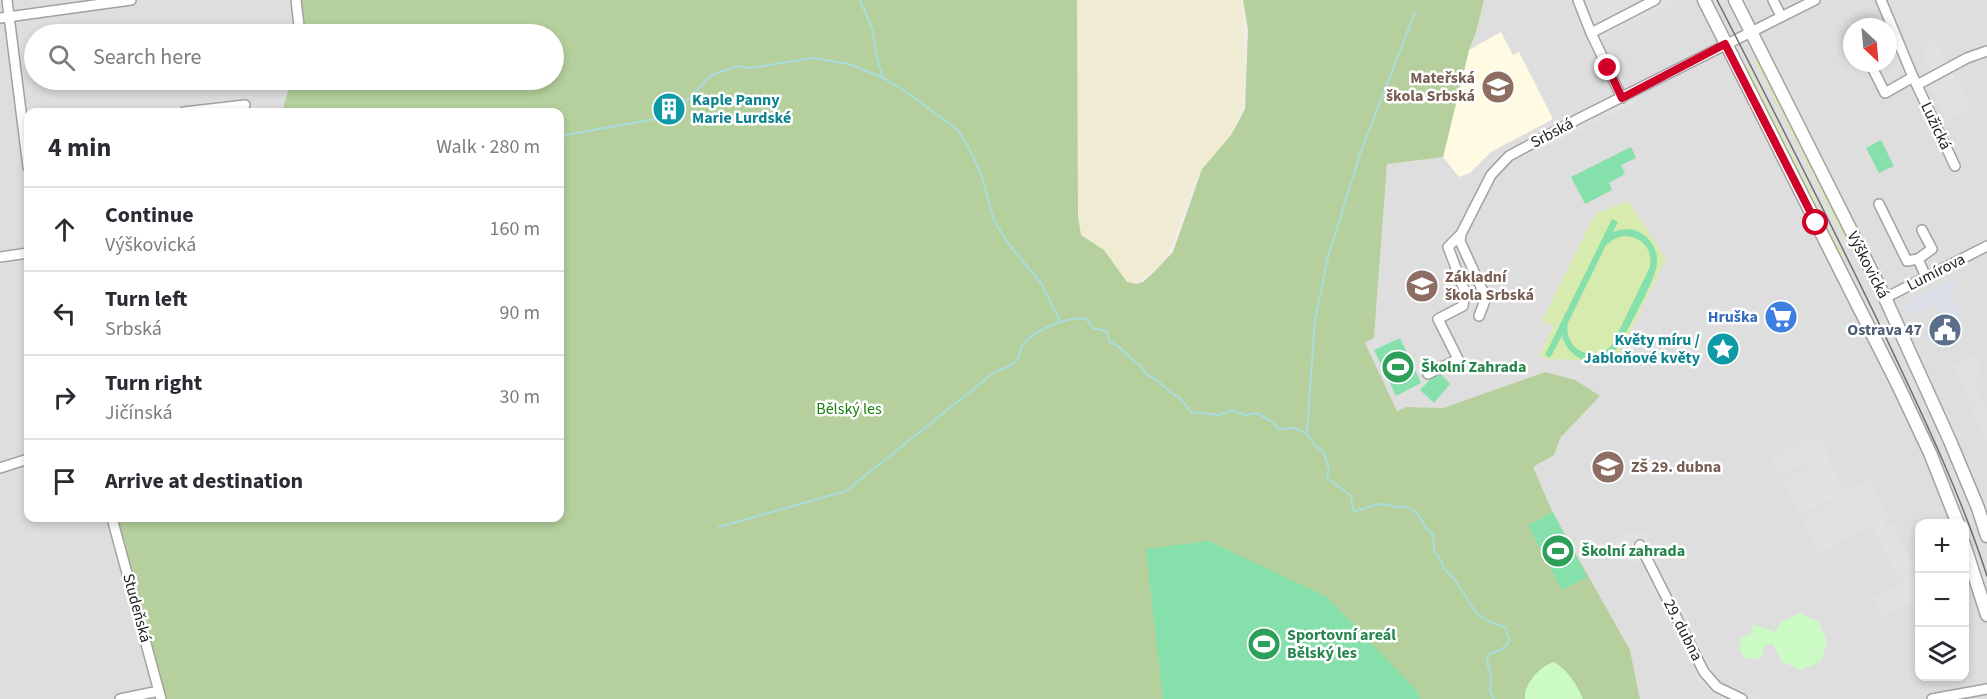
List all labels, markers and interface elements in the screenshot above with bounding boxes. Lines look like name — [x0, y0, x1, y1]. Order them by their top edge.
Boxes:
north arrow — [1843, 18, 1897, 72]
search box — [24, 24, 564, 90]
icon: search — [45, 41, 78, 74]
text: Search here — [93, 41, 201, 73]
route end — [1594, 54, 1620, 80]
place label: Mateřská škola Srbská — [1386, 67, 1475, 107]
school or university icon: Mateřská škola Srbská — [1480, 69, 1516, 105]
place label: Kaple Panny Marie Lurdské — [692, 89, 791, 129]
building icon: Kaple Panny Marie Lurdské — [651, 91, 687, 127]
street label: Lužická — [1915, 99, 1957, 153]
street label: Srbská — [1527, 113, 1577, 153]
text: 4 min — [48, 129, 111, 166]
text: Walk · 280 m — [436, 133, 540, 161]
text: Continue — [105, 199, 194, 231]
route start — [1802, 209, 1828, 235]
icon: ahead — [48, 213, 81, 246]
text: 160 m — [490, 215, 540, 243]
street label: Výškovická — [1842, 227, 1894, 303]
text: Výškovická — [105, 231, 196, 259]
street label: Lumírova — [1903, 248, 1969, 296]
place label: Základní škola Srbská — [1445, 266, 1534, 306]
school or university icon: Základní škola Srbská — [1404, 268, 1440, 304]
text: Turn left — [105, 283, 187, 315]
icon: left — [48, 297, 81, 330]
text: 90 m — [500, 299, 540, 327]
supermarket icon: Hruška — [1763, 299, 1799, 335]
place label: Hruška — [1708, 306, 1758, 328]
public building icon: Ostrava 47 — [1927, 312, 1963, 348]
text: Srbská — [105, 315, 162, 343]
place label: Ostrava 47 — [1847, 319, 1922, 341]
place label: Květy míru / Jabloňové květy — [1584, 329, 1701, 369]
place icon: Květy míru / Jabloňové květy — [1705, 331, 1741, 367]
sports icon: Školní Zahrada — [1380, 349, 1416, 385]
place label: Školní Zahrada — [1421, 356, 1526, 378]
text: Turn right — [105, 367, 202, 399]
icon: right — [48, 381, 81, 414]
text: 30 m — [500, 383, 540, 411]
park label: Bělský les — [816, 398, 882, 420]
text: Jičínská — [105, 399, 173, 427]
school or university icon: ZŠ 29. dubna — [1590, 449, 1626, 485]
place label: ZŠ 29. dubna — [1631, 456, 1721, 478]
icon: arrive — [48, 465, 81, 498]
text: Arrive at destination — [105, 465, 303, 497]
map controls — [1915, 519, 1969, 681]
button: + — [1915, 519, 1969, 573]
sports icon: Školní zahrada — [1540, 533, 1576, 569]
place label: Školní zahrada — [1581, 540, 1685, 562]
street label: Studeňská — [117, 571, 157, 645]
button: − — [1915, 573, 1969, 627]
street label: 29. dubna — [1658, 595, 1708, 665]
place label: Sportovní areál Bělský les — [1287, 624, 1396, 664]
sports icon: Sportovní areál Bělský les — [1246, 626, 1282, 662]
button: layers — [1915, 627, 1969, 681]

